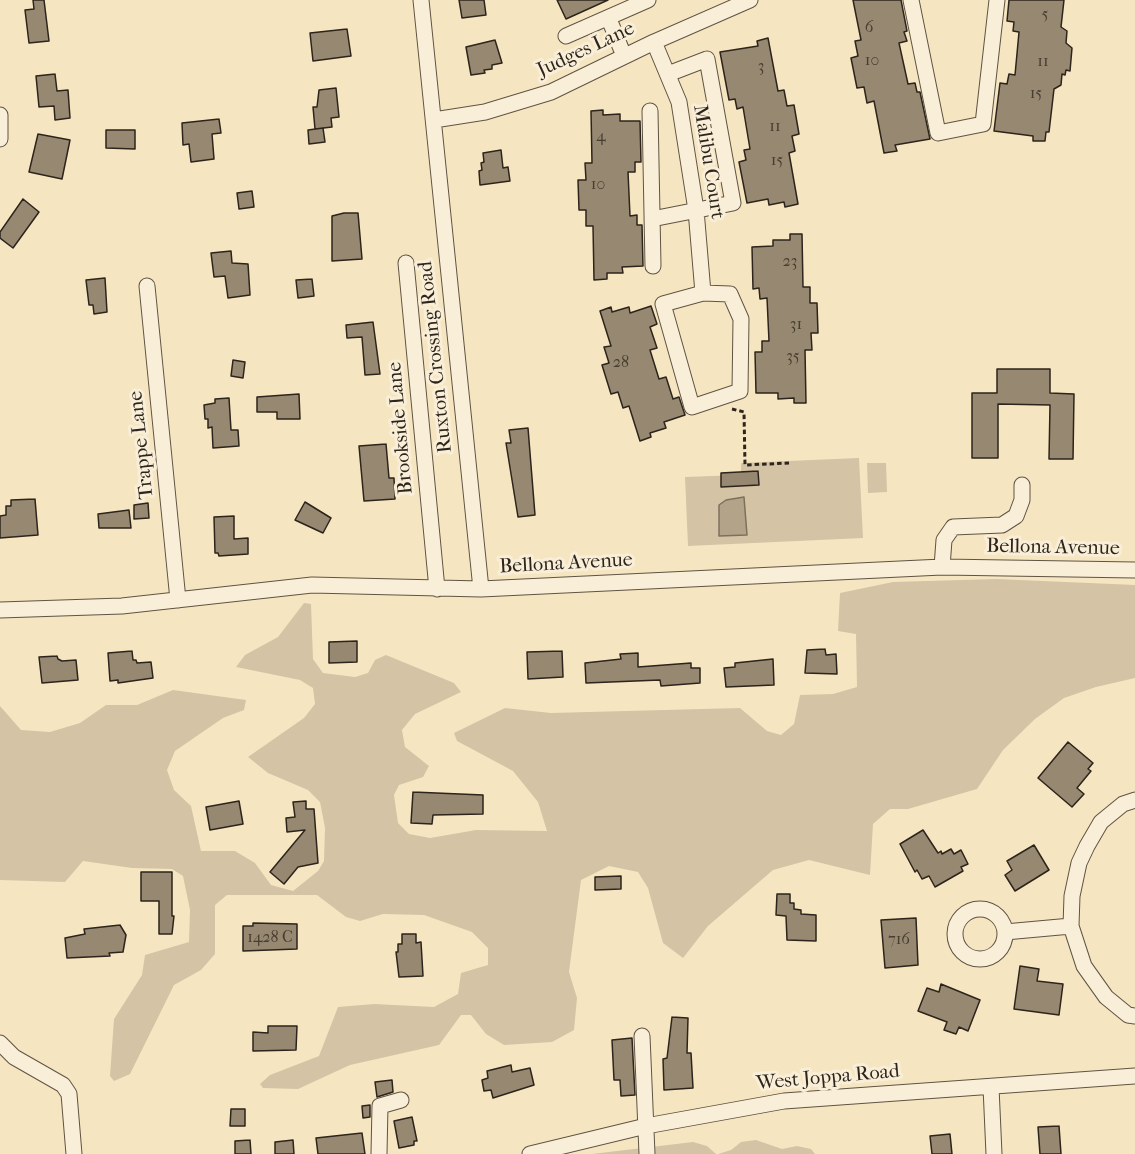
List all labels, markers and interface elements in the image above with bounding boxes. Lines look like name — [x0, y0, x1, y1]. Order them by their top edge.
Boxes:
house number: 5 — [1042, 5, 1048, 25]
street label: Judges Lane — [534, 17, 638, 83]
house number: 6 — [865, 18, 873, 38]
house number: 10 — [865, 51, 879, 71]
house number: 11 — [1037, 52, 1049, 72]
house number: 3 — [758, 57, 764, 77]
house number: 15 — [1030, 84, 1042, 104]
street label: Malibu Court — [687, 103, 729, 221]
house number: 11 — [769, 117, 781, 137]
house number: 4 — [596, 127, 606, 147]
house number: 15 — [771, 151, 783, 171]
house number: 10 — [591, 175, 605, 195]
house number: 23 — [783, 252, 797, 272]
street label: Ruxton Crossing Road — [414, 260, 458, 454]
house number: 31 — [790, 315, 802, 335]
house number: 35 — [786, 347, 800, 367]
house number: 28 — [613, 353, 629, 373]
street label: Brookside Lane — [383, 361, 419, 495]
street label: Trappe Lane — [124, 390, 160, 500]
street label: Bellona Avenue — [986, 535, 1120, 561]
street label: Bellona Avenue — [499, 549, 633, 579]
house number: 1428 C — [247, 928, 293, 948]
house number: 716 — [888, 930, 910, 950]
street label: West Joppa Road — [755, 1060, 901, 1096]

